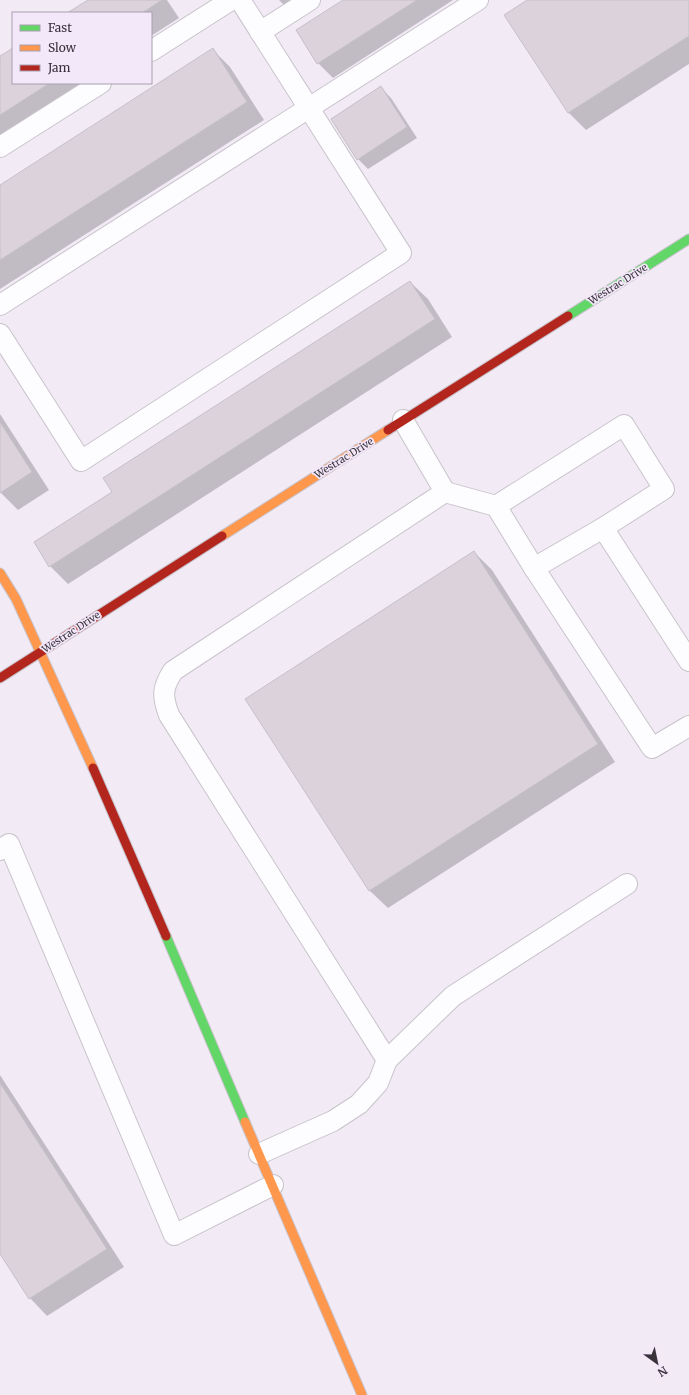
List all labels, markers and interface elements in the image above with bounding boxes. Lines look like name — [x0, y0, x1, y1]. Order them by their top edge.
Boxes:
legend — [12, 12, 152, 84]
text: Fast — [48, 20, 72, 35]
text: Slow — [48, 40, 77, 55]
text: Jam — [47, 60, 71, 75]
street label: Westrac Drive — [585, 261, 650, 308]
street label: Westrac Drive — [311, 435, 376, 482]
street label: Westrac Drive — [39, 608, 103, 656]
north arrow — [637, 1343, 677, 1383]
text: N — [655, 1363, 670, 1380]

